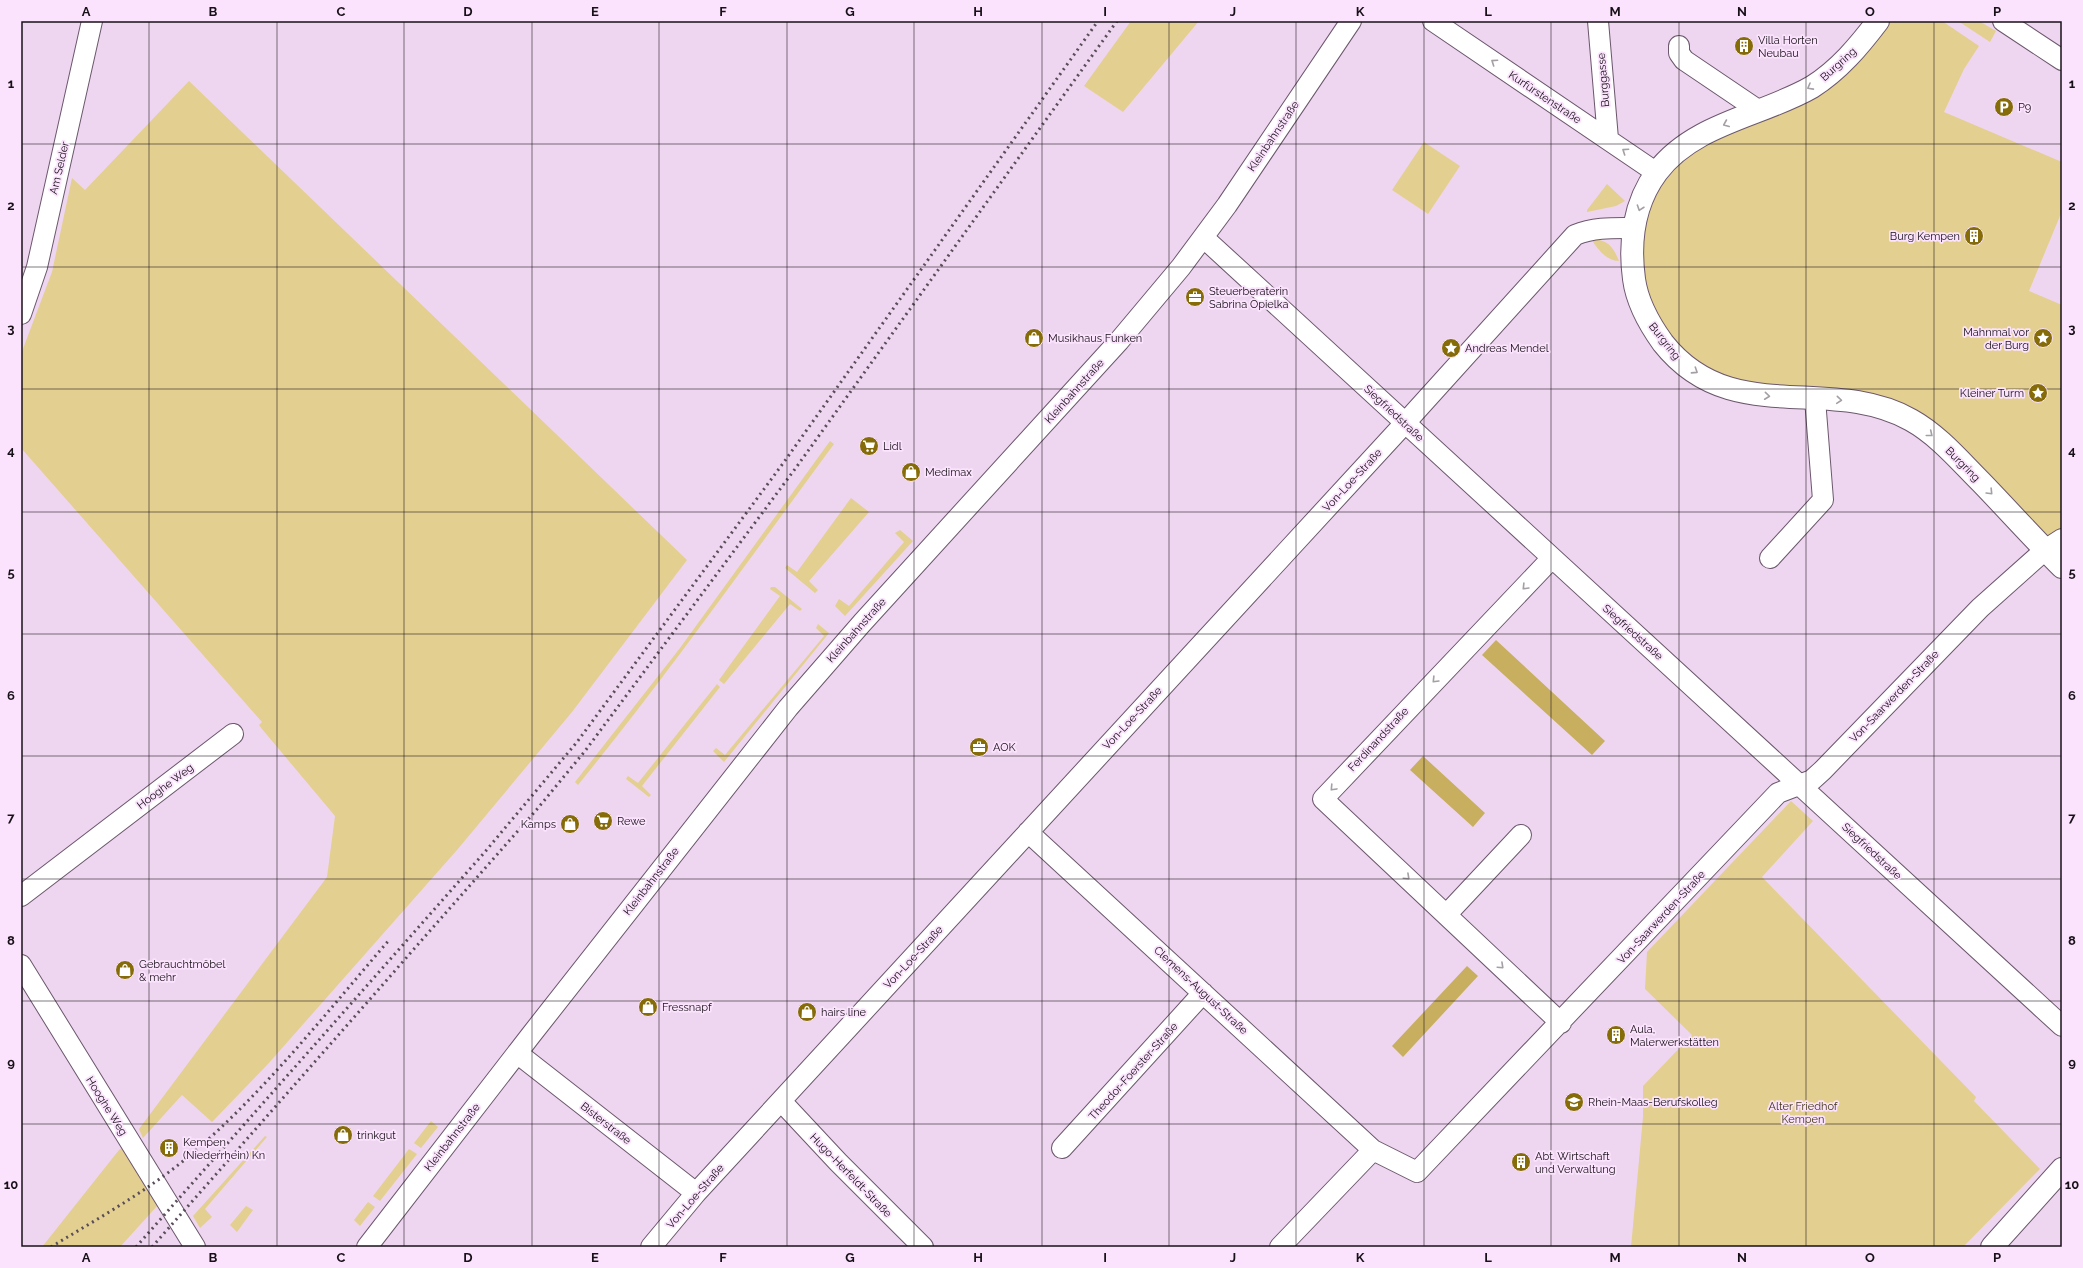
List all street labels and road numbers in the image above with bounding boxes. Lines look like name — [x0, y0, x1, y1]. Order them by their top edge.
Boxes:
street label: Burgring — [1818, 45, 1859, 84]
street label: Burggasse — [1595, 52, 1612, 108]
street label: Kurfürstenstraße — [1506, 68, 1584, 127]
street label: Kleinbahnstraße — [1245, 98, 1302, 174]
street label: Am Selder — [47, 140, 72, 196]
street label: Burgring — [1646, 320, 1683, 363]
street label: Kleinbahnstraße — [1042, 356, 1107, 426]
street label: Siegfriedstraße — [1361, 382, 1427, 445]
street label: Burgring — [1943, 444, 1983, 484]
street label: Von-Loe-Straße — [1320, 446, 1385, 514]
street label: Kleinbahnstraße — [824, 595, 889, 665]
street label: Siegfriedstraße — [1600, 602, 1666, 663]
street label: Von-Saarwerden-Straße — [1847, 647, 1942, 745]
street label: Von-Loe-Straße — [1100, 684, 1165, 752]
street label: Ferdinandstraße — [1345, 704, 1412, 774]
street label: Hooghe Weg — [135, 761, 196, 812]
street label: Siegfriedstraße — [1839, 820, 1905, 883]
street label: Kleinbahnstraße — [621, 844, 682, 918]
street label: Von-Saarwerden-Straße — [1615, 868, 1708, 967]
street label: Von-Loe-Straße — [881, 923, 946, 991]
street label: Clemens-August-Straße — [1151, 944, 1251, 1038]
street label: Theodor-Foerster-Straße — [1086, 1020, 1181, 1123]
street label: Hooghe Weg — [83, 1074, 130, 1138]
street label: Kleinbahnstraße — [422, 1100, 483, 1174]
street label: Bisterstraße — [578, 1100, 634, 1147]
street label: Hugo-Herfeldt-Straße — [807, 1131, 894, 1220]
street label: Von-Loe-Straße — [664, 1161, 727, 1231]

